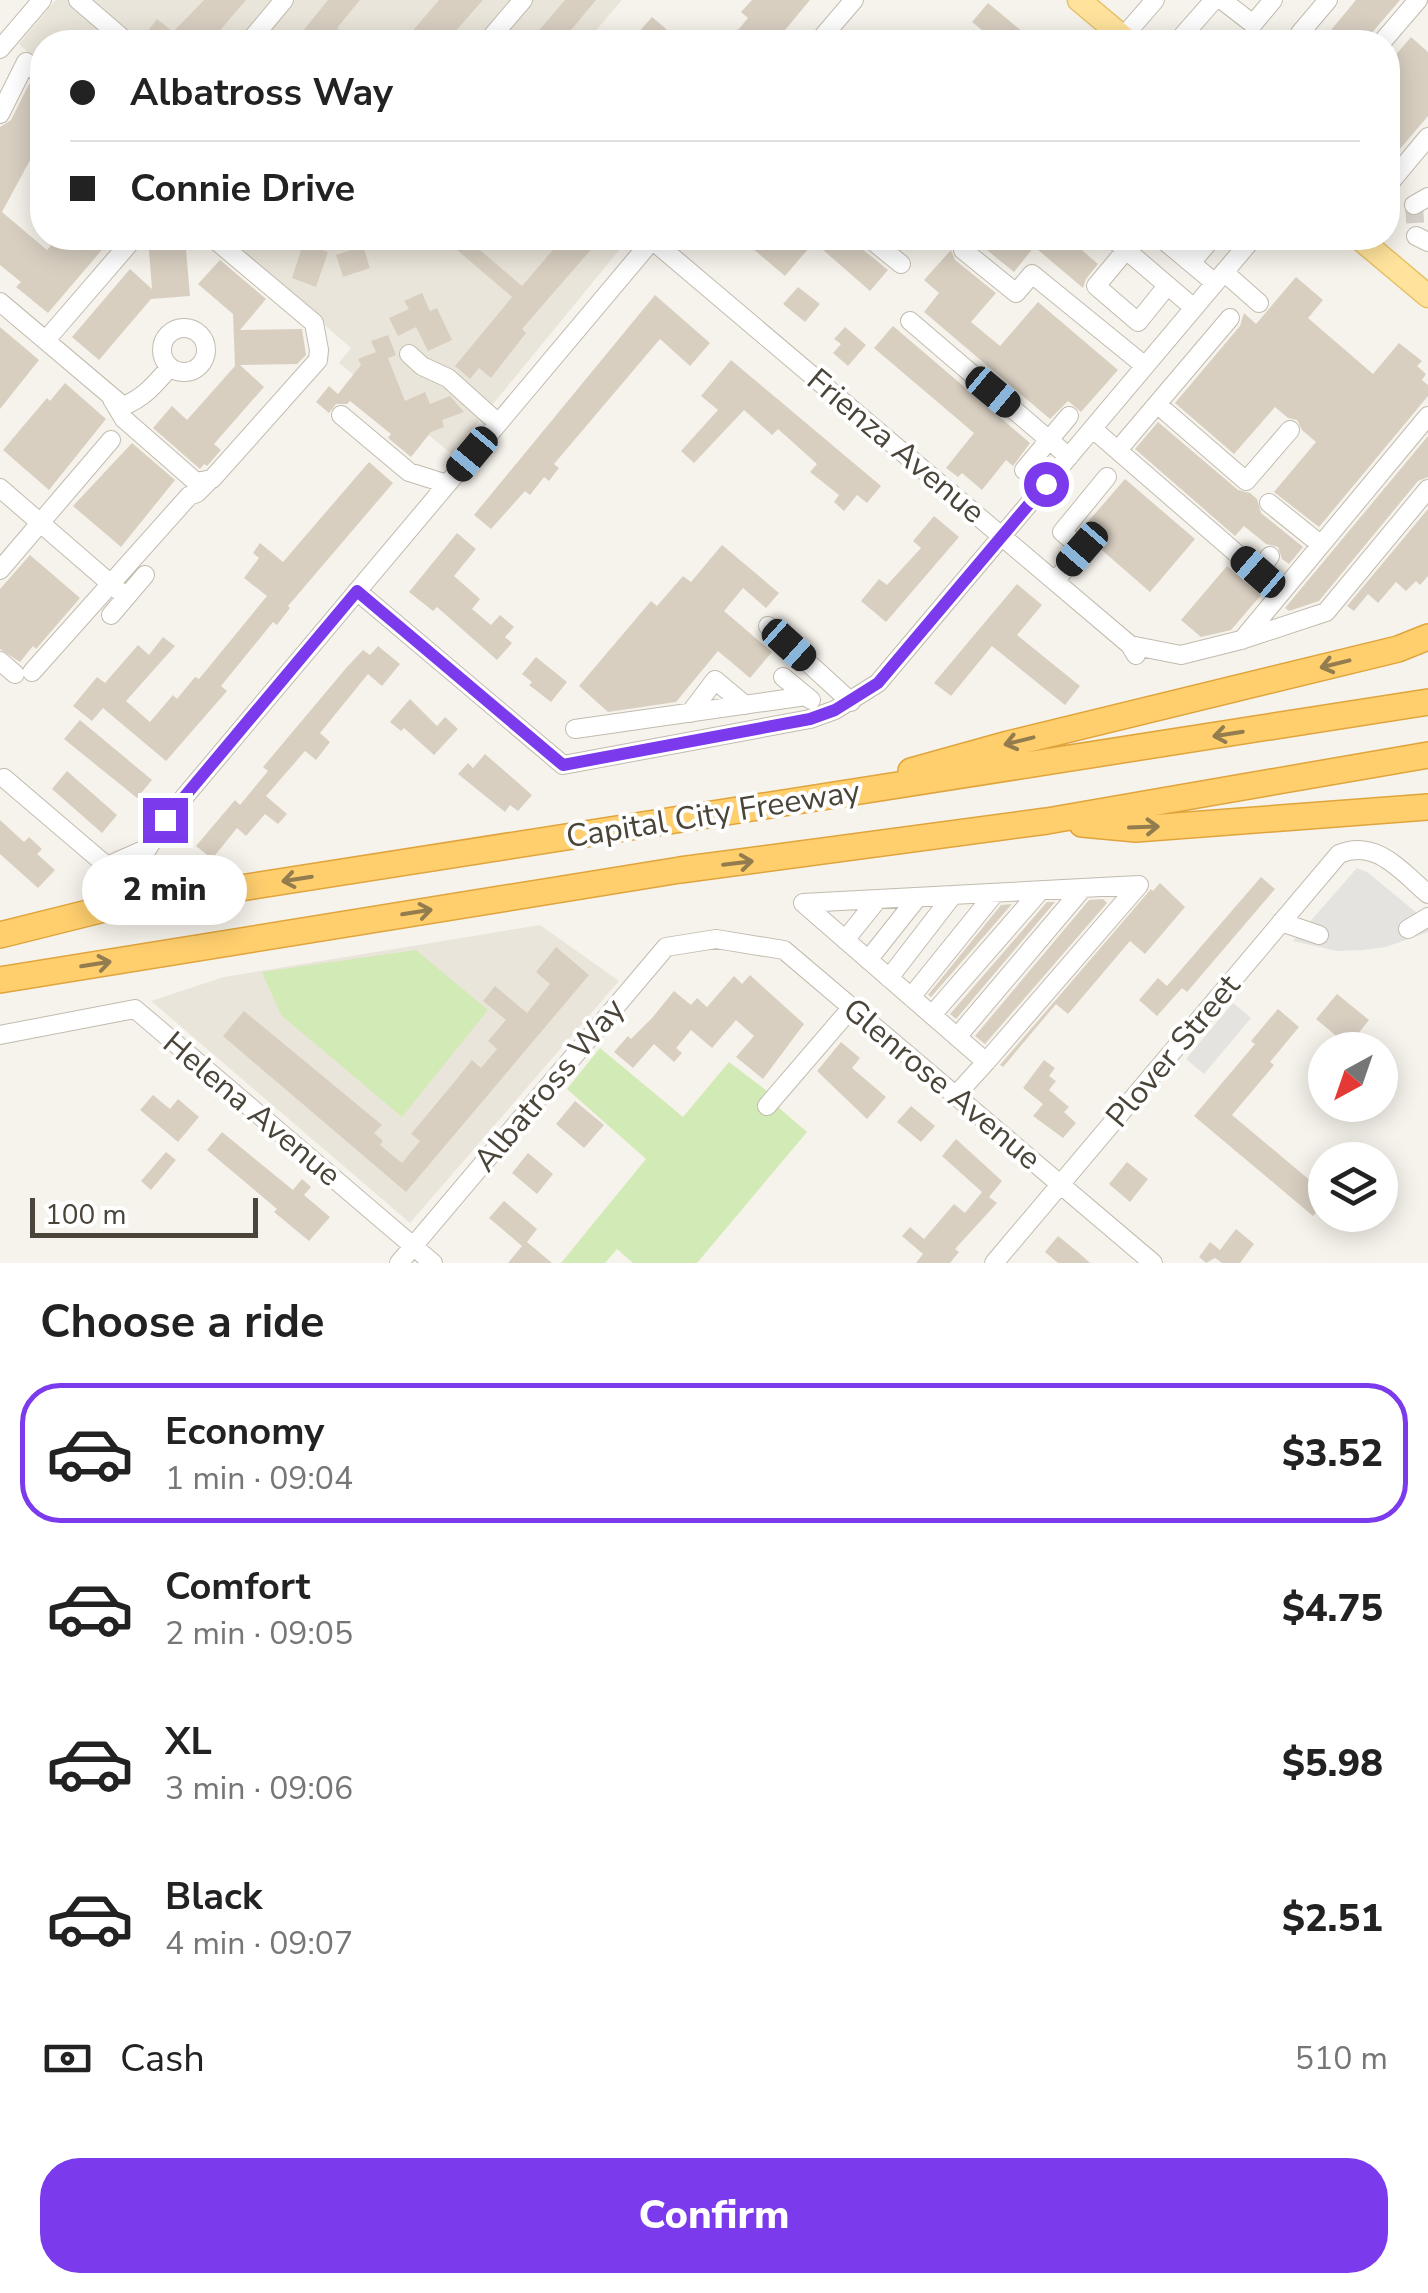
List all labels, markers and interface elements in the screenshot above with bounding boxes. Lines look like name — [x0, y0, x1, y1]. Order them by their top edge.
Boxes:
text: Albatross Way — [130, 67, 393, 118]
text: Connie Drive — [130, 163, 355, 214]
street label: Frienza Avenue — [798, 359, 994, 533]
car — [960, 361, 1026, 423]
car — [441, 421, 503, 487]
route start — [1024, 462, 1069, 507]
car — [1051, 517, 1113, 581]
car — [1226, 541, 1290, 603]
car — [757, 614, 821, 676]
one-way arrow — [1320, 656, 1351, 675]
one-way arrow — [1212, 725, 1245, 744]
one-way arrow — [1004, 733, 1035, 752]
street label: Capital City Freeway — [563, 769, 864, 858]
route end — [143, 798, 188, 843]
one-way arrow — [1127, 817, 1160, 836]
one-way arrow — [722, 853, 754, 872]
callout: 2 min — [82, 855, 248, 925]
text: 2 min — [122, 868, 207, 911]
one-way arrow — [281, 870, 314, 889]
one-way arrow — [400, 903, 433, 921]
one-way arrow — [80, 955, 112, 973]
street label: Plover Street — [1096, 965, 1250, 1137]
street label: Glenrose Avenue — [834, 988, 1050, 1180]
street label: Albatross Way — [464, 989, 635, 1181]
street label: Helena Avenue — [154, 1022, 350, 1196]
north arrow — [1308, 1032, 1398, 1122]
map controls — [1308, 1032, 1398, 1232]
button: layers — [1308, 1142, 1398, 1232]
scale bar — [30, 1193, 258, 1238]
text: 100 m — [45, 1196, 127, 1234]
text: Choose a ride — [40, 1292, 325, 1353]
text: Economy — [165, 1406, 324, 1457]
icon: car — [45, 1408, 135, 1498]
text: $3.52 — [1282, 1428, 1383, 1479]
text: 1 min · 09:04 — [165, 1457, 353, 1500]
text: Comfort — [165, 1561, 310, 1612]
icon: car — [45, 1563, 135, 1653]
text: $4.75 — [1282, 1583, 1383, 1634]
text: 2 min · 09:05 — [165, 1612, 353, 1655]
text: XL — [165, 1716, 212, 1767]
icon: car — [45, 1718, 135, 1808]
text: $5.98 — [1282, 1738, 1383, 1789]
text: 3 min · 09:06 — [165, 1767, 353, 1810]
text: Black — [165, 1871, 262, 1922]
icon: car — [45, 1873, 135, 1963]
text: $2.51 — [1282, 1893, 1383, 1944]
text: 4 min · 09:07 — [165, 1922, 353, 1965]
icon: cash — [40, 2031, 95, 2086]
text: Cash — [120, 2033, 205, 2084]
text: 510 m — [1295, 2037, 1388, 2080]
button: Confirm — [40, 2158, 1388, 2273]

